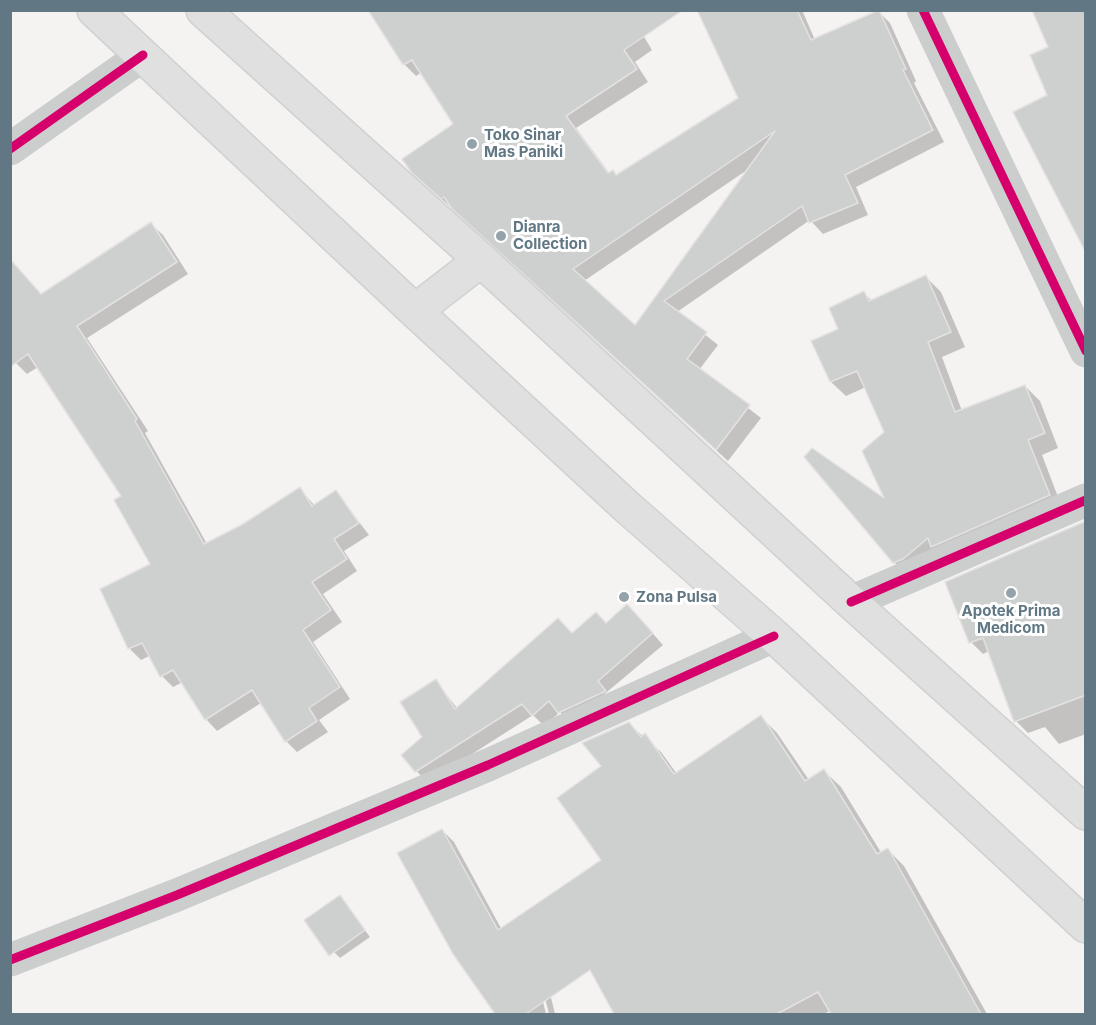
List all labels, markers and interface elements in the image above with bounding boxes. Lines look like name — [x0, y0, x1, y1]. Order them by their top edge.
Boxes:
place label: Toko Sinar Mas Paniki — [484, 126, 563, 161]
marker: Toko Sinar Mas Paniki — [465, 137, 479, 151]
place label: Dianra Collection — [513, 218, 587, 253]
marker: Dianra Collection — [494, 229, 508, 243]
marker: Apotek Prima Medicom — [1004, 586, 1018, 600]
place label: Zona Pulsa — [636, 588, 717, 606]
marker: Zona Pulsa — [617, 590, 631, 604]
place label: Apotek Prima Medicom — [962, 602, 1060, 637]

